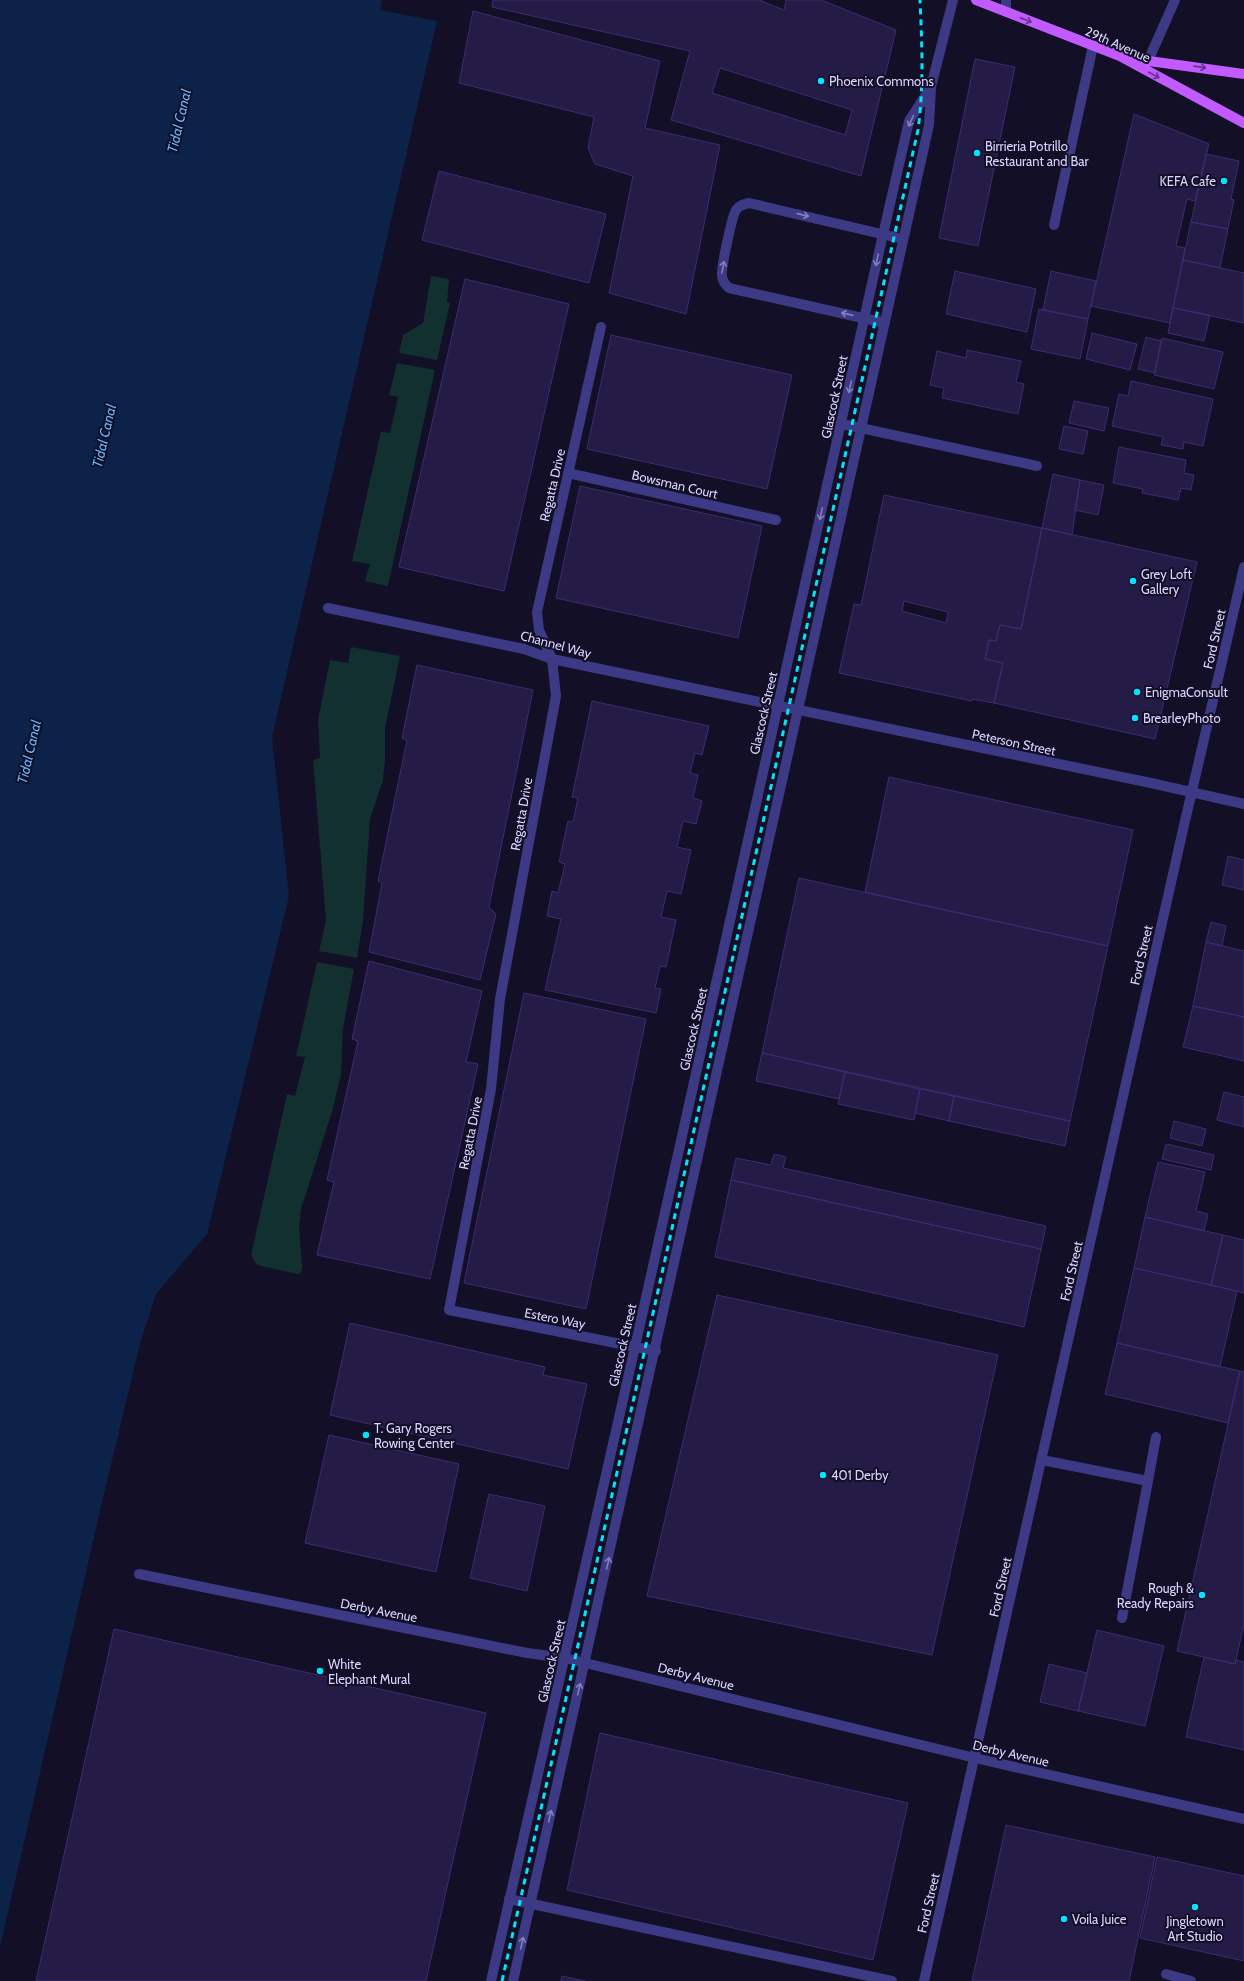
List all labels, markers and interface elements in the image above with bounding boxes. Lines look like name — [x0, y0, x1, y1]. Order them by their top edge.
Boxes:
one-way arrow — [1019, 16, 1031, 24]
street label: 29th Avenue — [1083, 23, 1153, 66]
one-way arrow — [1193, 63, 1206, 71]
one-way arrow — [1148, 72, 1160, 79]
place label: Phoenix Commons — [829, 73, 935, 89]
marker: Phoenix Commons — [816, 76, 826, 86]
water label: Tidal Canal — [163, 87, 195, 154]
one-way arrow — [906, 114, 914, 126]
place label: Birrieria Potrillo Restaurant and Bar — [985, 138, 1089, 169]
marker: Birrieria Potrillo Restaurant and Bar — [972, 148, 982, 158]
place label: KEFA Cafe — [1159, 173, 1216, 189]
marker: KEFA Cafe — [1219, 176, 1229, 186]
one-way arrow — [796, 211, 809, 219]
one-way arrow — [872, 253, 880, 266]
one-way arrow — [719, 261, 727, 274]
one-way arrow — [841, 309, 854, 317]
street label: Glascock Street — [817, 353, 851, 440]
one-way arrow — [845, 381, 853, 394]
water label: Tidal Canal — [88, 402, 120, 469]
street label: Regatta Drive — [536, 447, 568, 523]
street label: Bowsman Court — [630, 466, 720, 502]
one-way arrow — [817, 507, 825, 520]
place label: Grey Loft Gallery — [1141, 566, 1192, 597]
marker: Grey Loft Gallery — [1128, 576, 1138, 586]
street label: Ford Street — [1199, 607, 1229, 670]
street label: Channel Way — [519, 627, 594, 661]
street label: Glascock Street — [746, 669, 780, 756]
place label: EnigmaConsult — [1145, 684, 1228, 700]
marker: EnigmaConsult — [1132, 687, 1142, 697]
place label: BrearleyPhoto — [1143, 710, 1221, 726]
marker: BrearleyPhoto — [1130, 713, 1140, 723]
water label: Tidal Canal — [13, 718, 45, 785]
street label: Peterson Street — [971, 725, 1058, 759]
street label: Regatta Drive — [507, 776, 535, 852]
street label: Ford Street — [1126, 923, 1156, 986]
street label: Glascock Street — [676, 985, 710, 1072]
street label: Regatta Drive — [455, 1095, 485, 1171]
street label: Ford Street — [1056, 1239, 1086, 1302]
street label: Glascock Street — [605, 1301, 639, 1388]
street label: Estero Way — [523, 1304, 587, 1332]
place label: T. Gary Rogers Rowing Center — [374, 1420, 455, 1451]
marker: T. Gary Rogers Rowing Center — [361, 1430, 371, 1440]
place label: 401 Derby — [831, 1467, 889, 1483]
marker: 401 Derby — [818, 1470, 828, 1480]
street label: Ford Street — [985, 1555, 1015, 1618]
one-way arrow — [604, 1556, 612, 1569]
place label: Rough & Ready Repairs — [1117, 1580, 1195, 1611]
marker: Rough & Ready Repairs — [1197, 1590, 1207, 1600]
street label: Derby Avenue — [339, 1595, 419, 1625]
street label: Glascock Street — [534, 1617, 568, 1704]
place label: White Elephant Mural — [328, 1656, 410, 1687]
street label: Derby Avenue — [656, 1659, 736, 1693]
marker: White Elephant Mural — [315, 1666, 325, 1676]
one-way arrow — [576, 1683, 584, 1696]
street label: Derby Avenue — [971, 1736, 1051, 1770]
one-way arrow — [547, 1810, 555, 1823]
street label: Ford Street — [913, 1871, 943, 1934]
marker: Jingletown Art Studio — [1190, 1902, 1200, 1912]
place label: Voila Juice — [1072, 1911, 1127, 1927]
place label: Jingletown Art Studio — [1165, 1913, 1224, 1944]
marker: Voila Juice — [1059, 1914, 1069, 1924]
one-way arrow — [518, 1937, 526, 1950]

